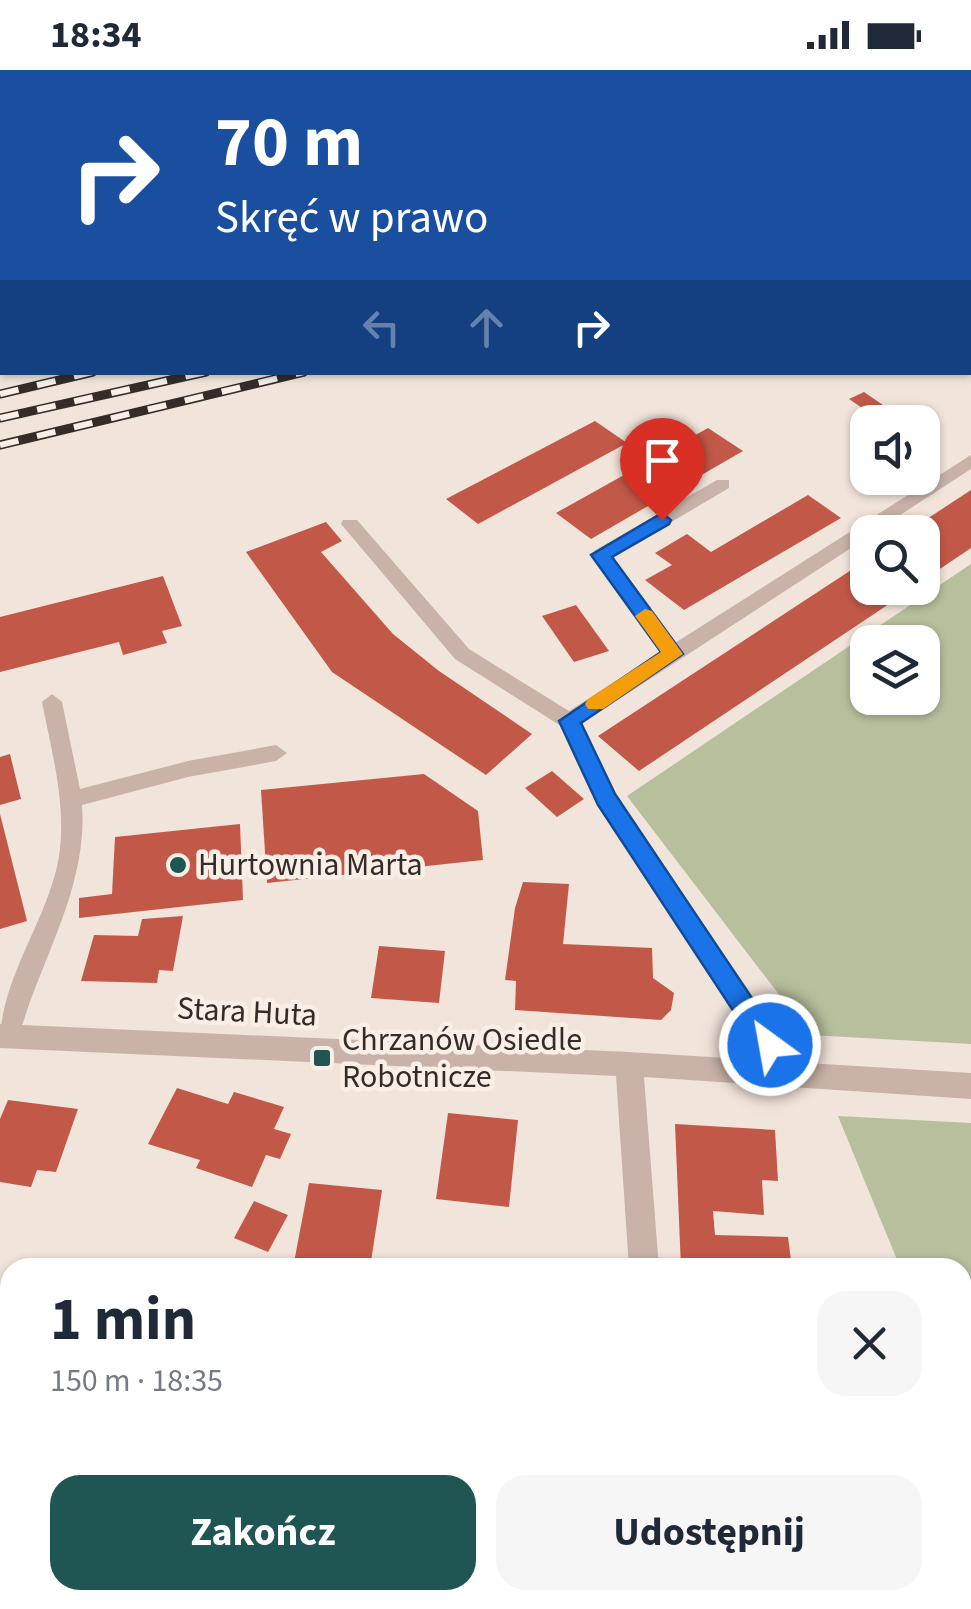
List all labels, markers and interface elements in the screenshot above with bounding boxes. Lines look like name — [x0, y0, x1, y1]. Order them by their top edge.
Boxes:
text: 18:34 — [50, 8, 142, 62]
text: 70 m — [215, 93, 363, 193]
icon: right — [50, 110, 180, 240]
text: Skręć w prawo — [215, 186, 488, 250]
icon: left — [354, 300, 409, 355]
icon: ahead — [459, 300, 514, 355]
icon: right — [564, 300, 619, 355]
map controls — [850, 405, 940, 715]
button: sound — [850, 405, 940, 495]
pin — [620, 418, 705, 521]
icon: arrive — [635, 433, 690, 488]
button: search — [850, 515, 940, 605]
button: layers — [850, 625, 940, 715]
place label: Hurtownia Marta — [198, 842, 423, 888]
marker: Hurtownia Marta — [167, 854, 189, 876]
street label: Stara Huta — [176, 985, 318, 1039]
position arrow — [718, 993, 822, 1097]
place label: Chrzanów Osiedle Robotnicze — [342, 1017, 582, 1100]
marker: Chrzanów Osiedle Robotnicze — [311, 1047, 333, 1069]
text: 1 min — [50, 1278, 196, 1363]
button: close — [817, 1291, 922, 1396]
text: 150 m · 18:35 — [50, 1358, 223, 1404]
button: Zakończ — [50, 1475, 476, 1590]
button: Udostępnij — [496, 1475, 922, 1590]

